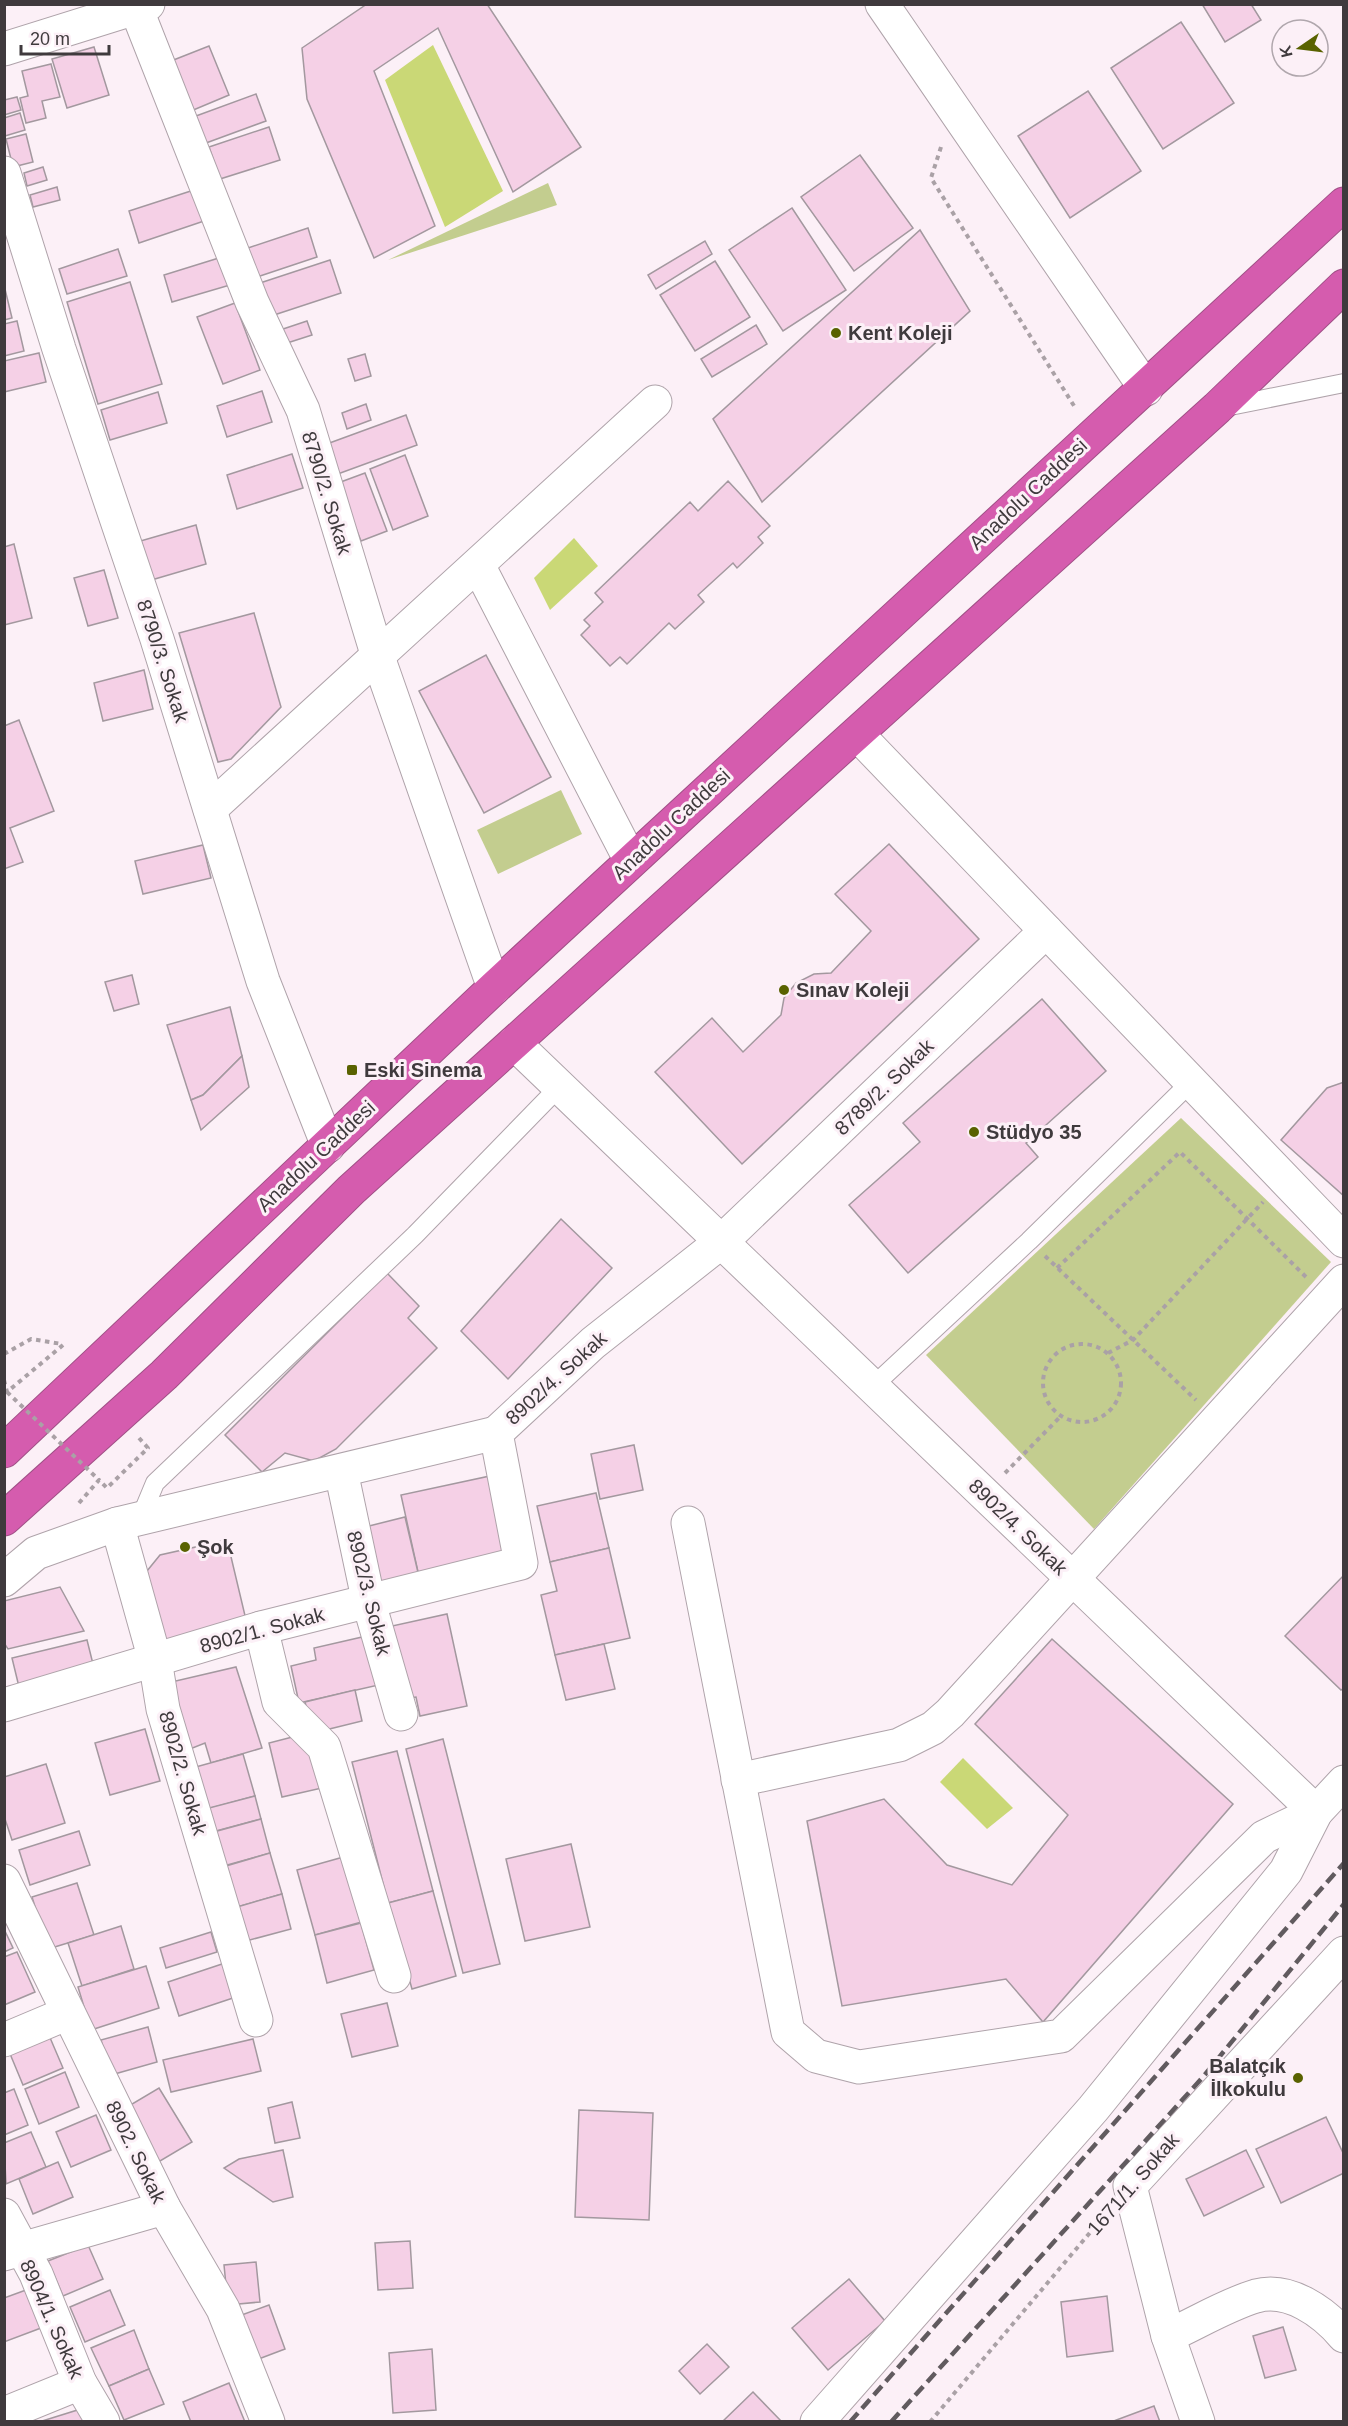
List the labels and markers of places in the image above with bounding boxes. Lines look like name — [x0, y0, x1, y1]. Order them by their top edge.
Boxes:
place label: Kent Koleji — [848, 322, 952, 344]
marker: Kent Koleji — [829, 326, 843, 340]
place label: Sınav Koleji — [796, 979, 909, 1001]
marker: Sınav Koleji — [777, 983, 791, 997]
place label: Eski Sinema — [364, 1059, 483, 1081]
marker: Eski Sinema — [345, 1063, 359, 1077]
place label: Stüdyo 35 — [986, 1121, 1082, 1143]
marker: Stüdyo 35 — [967, 1125, 981, 1139]
place label: Şok — [197, 1536, 235, 1558]
marker: Şok — [178, 1540, 192, 1554]
place label: Balatçık İlkokulu — [1209, 2055, 1287, 2100]
marker: Balatçık İlkokulu — [1291, 2071, 1305, 2085]

